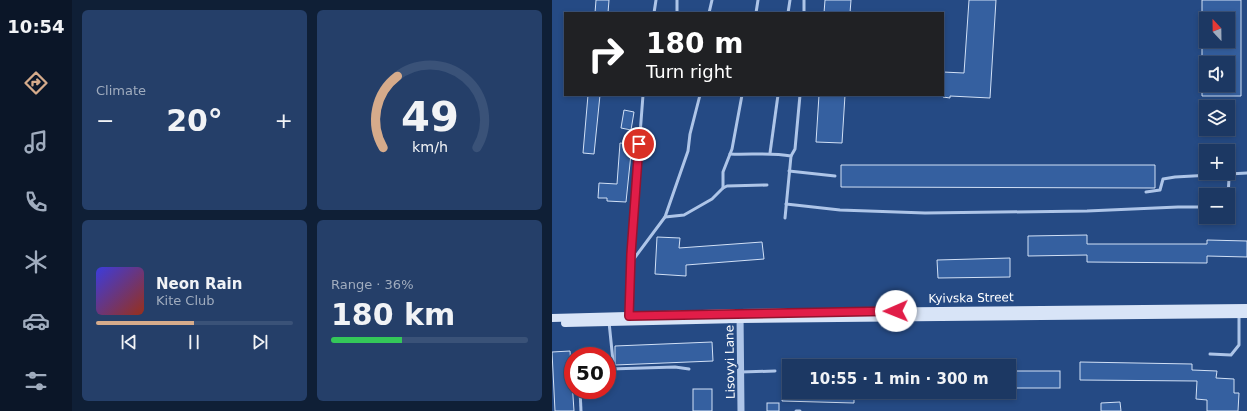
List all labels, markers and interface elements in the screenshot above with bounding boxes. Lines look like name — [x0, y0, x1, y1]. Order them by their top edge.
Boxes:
north arrow — [1199, 12, 1235, 48]
map controls — [1199, 12, 1235, 224]
text: 10:54 — [7, 16, 65, 37]
text: 180 m — [646, 27, 743, 60]
icon: right — [580, 28, 632, 80]
button: sound — [1199, 56, 1235, 92]
text: Turn right — [646, 61, 732, 82]
icon: directions — [22, 69, 50, 97]
text: Climate — [96, 83, 146, 98]
text: 49 — [401, 92, 458, 141]
button: layers — [1199, 100, 1235, 136]
text: 20° — [166, 103, 223, 138]
text: − — [96, 108, 114, 133]
text: + — [275, 108, 293, 133]
pin — [622, 127, 656, 161]
icon: music — [22, 128, 50, 156]
icon: arrive — [628, 133, 650, 155]
text: km/h — [411, 138, 448, 154]
button: + — [1199, 144, 1235, 180]
icon: phone — [22, 188, 50, 216]
button: − — [1199, 188, 1235, 224]
icon: climate — [22, 248, 50, 276]
text: Neon Rain — [156, 275, 242, 293]
text: Range · 36% — [331, 277, 414, 292]
position arrow — [875, 290, 917, 332]
street label: Kyivska Street — [928, 290, 1014, 306]
text: Kite Club — [156, 293, 215, 308]
text: 180 km — [331, 297, 455, 332]
icon: car — [22, 307, 50, 335]
street label: Lisovyi Lane — [722, 325, 738, 399]
icon: previous — [118, 331, 140, 353]
icon: pause — [183, 331, 205, 353]
icon: next — [249, 331, 271, 353]
speed limit sign: 50 — [564, 347, 616, 399]
icon: filters — [22, 367, 50, 395]
text: 10:55 · 1 min · 300 m — [809, 370, 989, 388]

